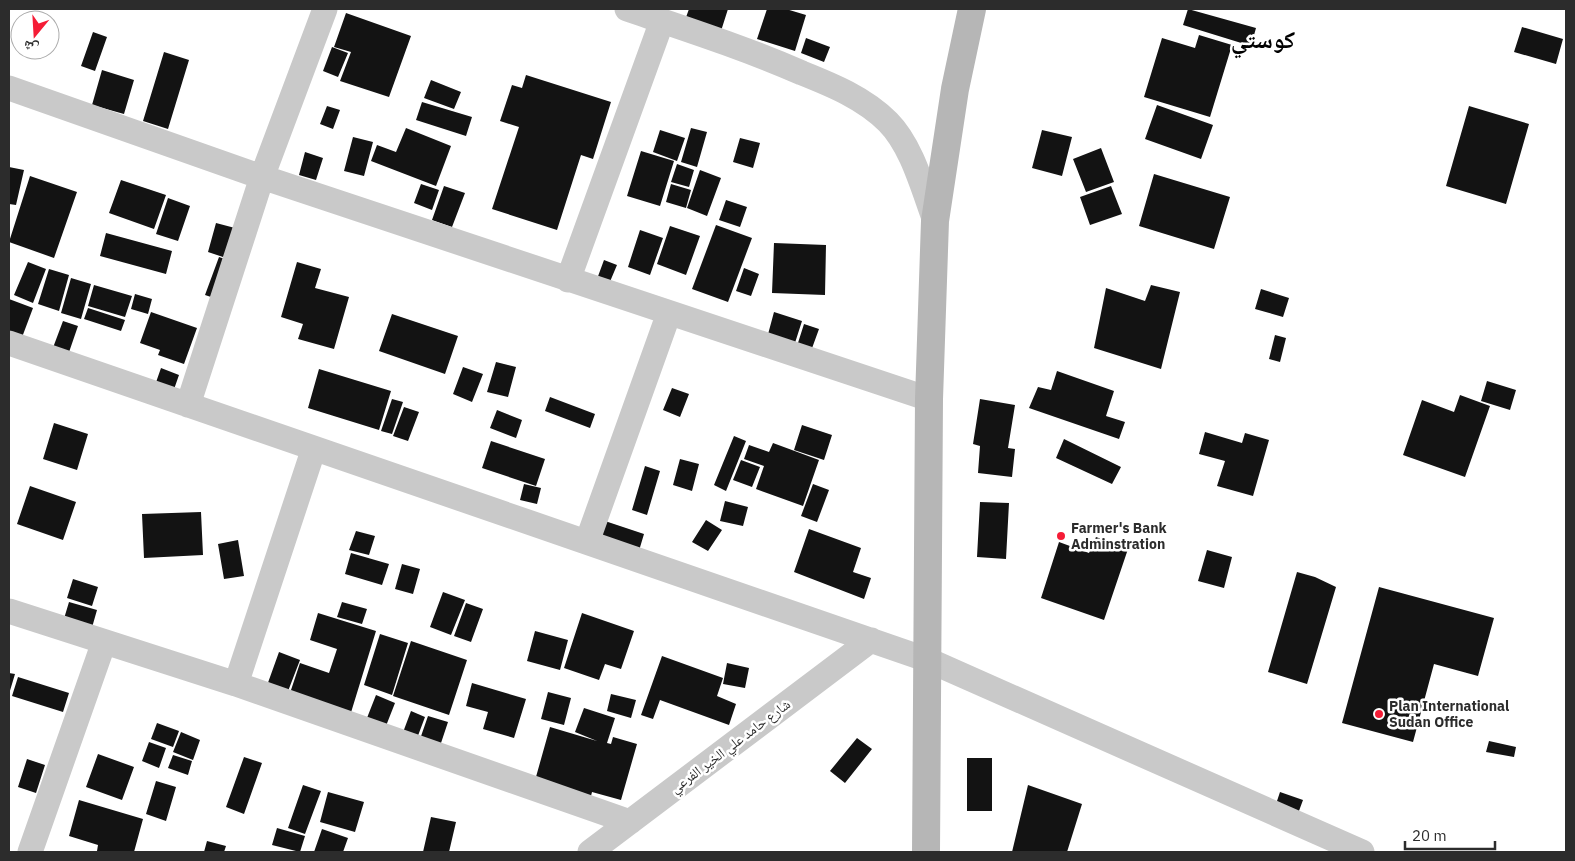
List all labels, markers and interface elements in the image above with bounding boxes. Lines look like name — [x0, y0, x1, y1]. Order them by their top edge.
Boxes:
north arrow — [10, 10, 60, 60]
district label: كوستي — [1231, 23, 1296, 59]
text: ش — [21, 36, 41, 58]
place label: Farmer's Bank Adminstration — [1071, 519, 1167, 553]
marker: Farmer's Bank Adminstration — [1055, 530, 1067, 542]
street label: شارع حامد علي الخير الفرعي — [666, 695, 795, 799]
place label: Plan International Sudan Office — [1389, 697, 1509, 731]
marker: Plan International Sudan Office — [1373, 708, 1385, 720]
scale bar — [1405, 818, 1495, 850]
text: 20 m — [1412, 826, 1447, 845]

